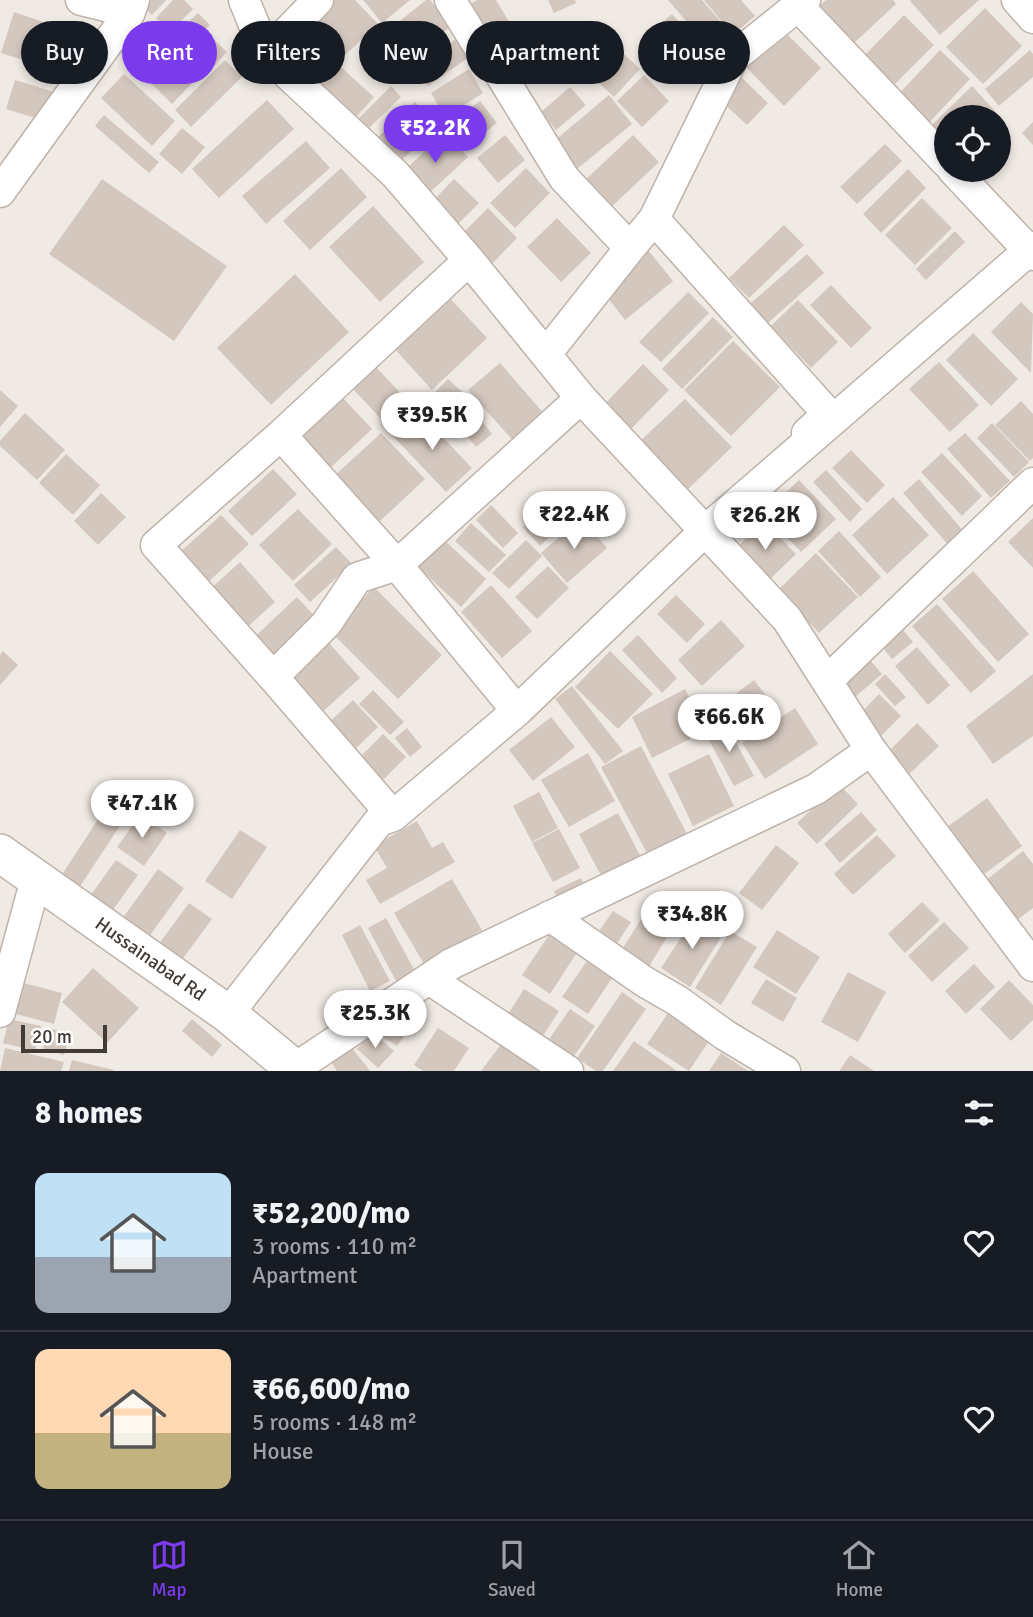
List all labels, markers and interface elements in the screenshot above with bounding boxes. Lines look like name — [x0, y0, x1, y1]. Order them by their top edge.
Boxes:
chip: Buy — [21, 21, 108, 84]
chip: Rent — [122, 21, 217, 84]
chip: Filters — [231, 21, 345, 84]
chip: New — [359, 21, 452, 84]
chip: Apartment — [466, 21, 624, 84]
chip: House — [638, 21, 750, 84]
map controls — [934, 105, 1011, 182]
button: locate — [934, 105, 1011, 182]
pin: ₹52.2K — [378, 106, 492, 165]
text: ₹52.2K — [400, 113, 470, 142]
pin: ₹39.5K — [375, 392, 489, 452]
text: ₹39.5K — [397, 400, 467, 429]
pin: ₹22.4K — [517, 491, 631, 551]
pin: ₹26.2K — [708, 492, 822, 552]
text: ₹22.4K — [539, 499, 609, 528]
text: ₹26.2K — [730, 500, 800, 529]
pin: ₹66.6K — [672, 694, 786, 754]
text: ₹66.6K — [694, 702, 764, 731]
pin: ₹47.1K — [85, 780, 199, 840]
text: ₹47.1K — [107, 788, 177, 817]
pin: ₹34.8K — [635, 892, 749, 951]
text: ₹34.8K — [657, 899, 727, 928]
street label: Hussainabad Rd — [90, 912, 210, 1006]
pin: ₹25.3K — [318, 990, 432, 1050]
text: ₹25.3K — [340, 998, 410, 1027]
scale bar — [21, 1022, 107, 1054]
text: 20 m — [32, 1025, 72, 1049]
icon: filters — [960, 1094, 998, 1132]
text: 8 homes — [35, 1095, 142, 1132]
text: ₹52,200/mo — [252, 1195, 410, 1232]
icon: home — [91, 1201, 175, 1285]
icon: heart — [960, 1224, 998, 1262]
text: 3 rooms · 110 m² — [252, 1232, 417, 1261]
text: Apartment — [252, 1261, 357, 1290]
text: ₹66,600/mo — [252, 1371, 410, 1408]
icon: home — [91, 1377, 175, 1461]
icon: heart — [960, 1400, 998, 1438]
text: 5 rooms · 148 m² — [252, 1408, 417, 1437]
text: House — [252, 1437, 314, 1466]
tab: Map — [150, 1536, 188, 1602]
tab: Saved — [488, 1536, 536, 1602]
tab: Home — [836, 1536, 883, 1602]

